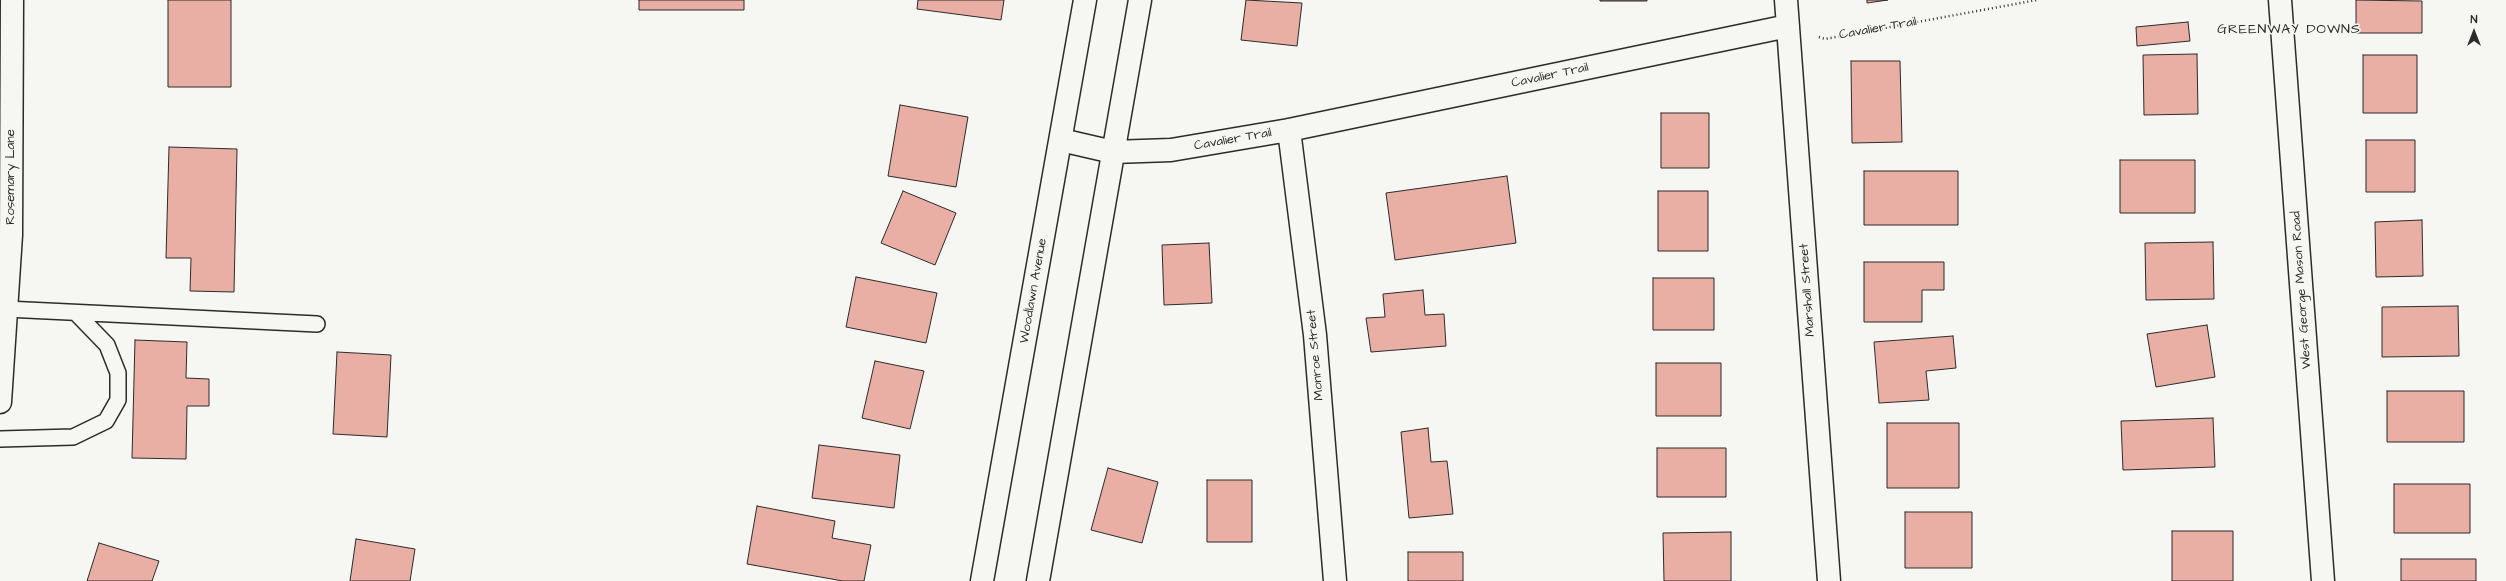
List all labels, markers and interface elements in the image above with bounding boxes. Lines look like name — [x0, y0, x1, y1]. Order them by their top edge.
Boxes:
north arrow — [2454, 12, 2494, 52]
text: N — [2471, 12, 2477, 27]
street label: Cavalier Trail — [1838, 15, 1918, 43]
district label: GREENWAY DOWNS — [2217, 22, 2361, 38]
street label: Cavalier Trail — [1510, 60, 1590, 92]
street label: Cavalier Trail — [1193, 126, 1273, 154]
street label: Rosemary Lane — [3, 129, 19, 225]
street label: West George Mason Road — [2289, 210, 2315, 370]
street label: Woodlawn Avenue — [1017, 237, 1051, 345]
street label: Marshall Street — [1797, 243, 1819, 337]
street label: Monroe Street — [1304, 309, 1328, 401]

